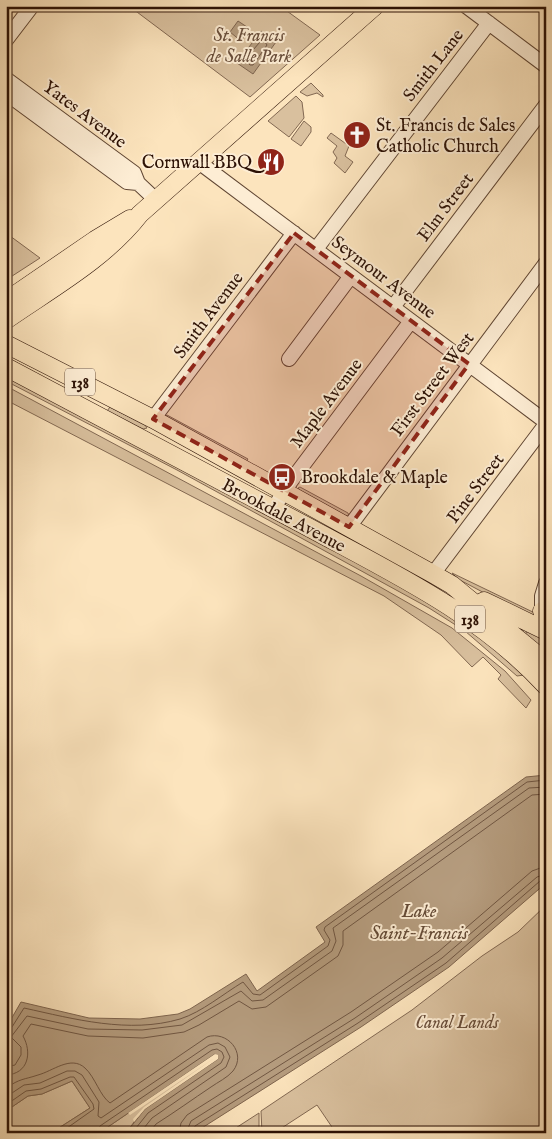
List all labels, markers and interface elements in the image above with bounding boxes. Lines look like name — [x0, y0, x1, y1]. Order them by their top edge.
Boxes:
park label: St. Francis de Salle Park — [206, 25, 291, 69]
street label: Smith Lane — [399, 25, 470, 107]
street label: Yates Avenue — [38, 76, 131, 154]
place label: St. Francis de Sales Catholic Church — [376, 115, 515, 159]
church icon: St. Francis de Sales Catholic Church — [342, 120, 372, 150]
restaurant icon: Cornwall BBQ — [256, 147, 286, 177]
place label: Cornwall BBQ — [142, 152, 265, 175]
street label: Elm Street — [413, 169, 479, 247]
street label: Seymour Avenue — [326, 231, 440, 325]
street label: Smith Avenue — [169, 268, 249, 364]
street label: First Street West — [386, 328, 480, 442]
street label: Maple Avenue — [286, 354, 368, 453]
road number: 138 — [65, 368, 95, 396]
street label: Pine Street — [442, 449, 510, 528]
bus stop icon: Brookdale & Maple — [267, 462, 297, 492]
place label: Brookdale & Maple — [301, 467, 448, 490]
street label: Brookdale Avenue — [217, 474, 349, 559]
road number: 138 — [455, 606, 485, 632]
water label: Lake Saint-Francis — [370, 900, 469, 946]
park label: Canal Lands — [415, 1012, 500, 1035]

